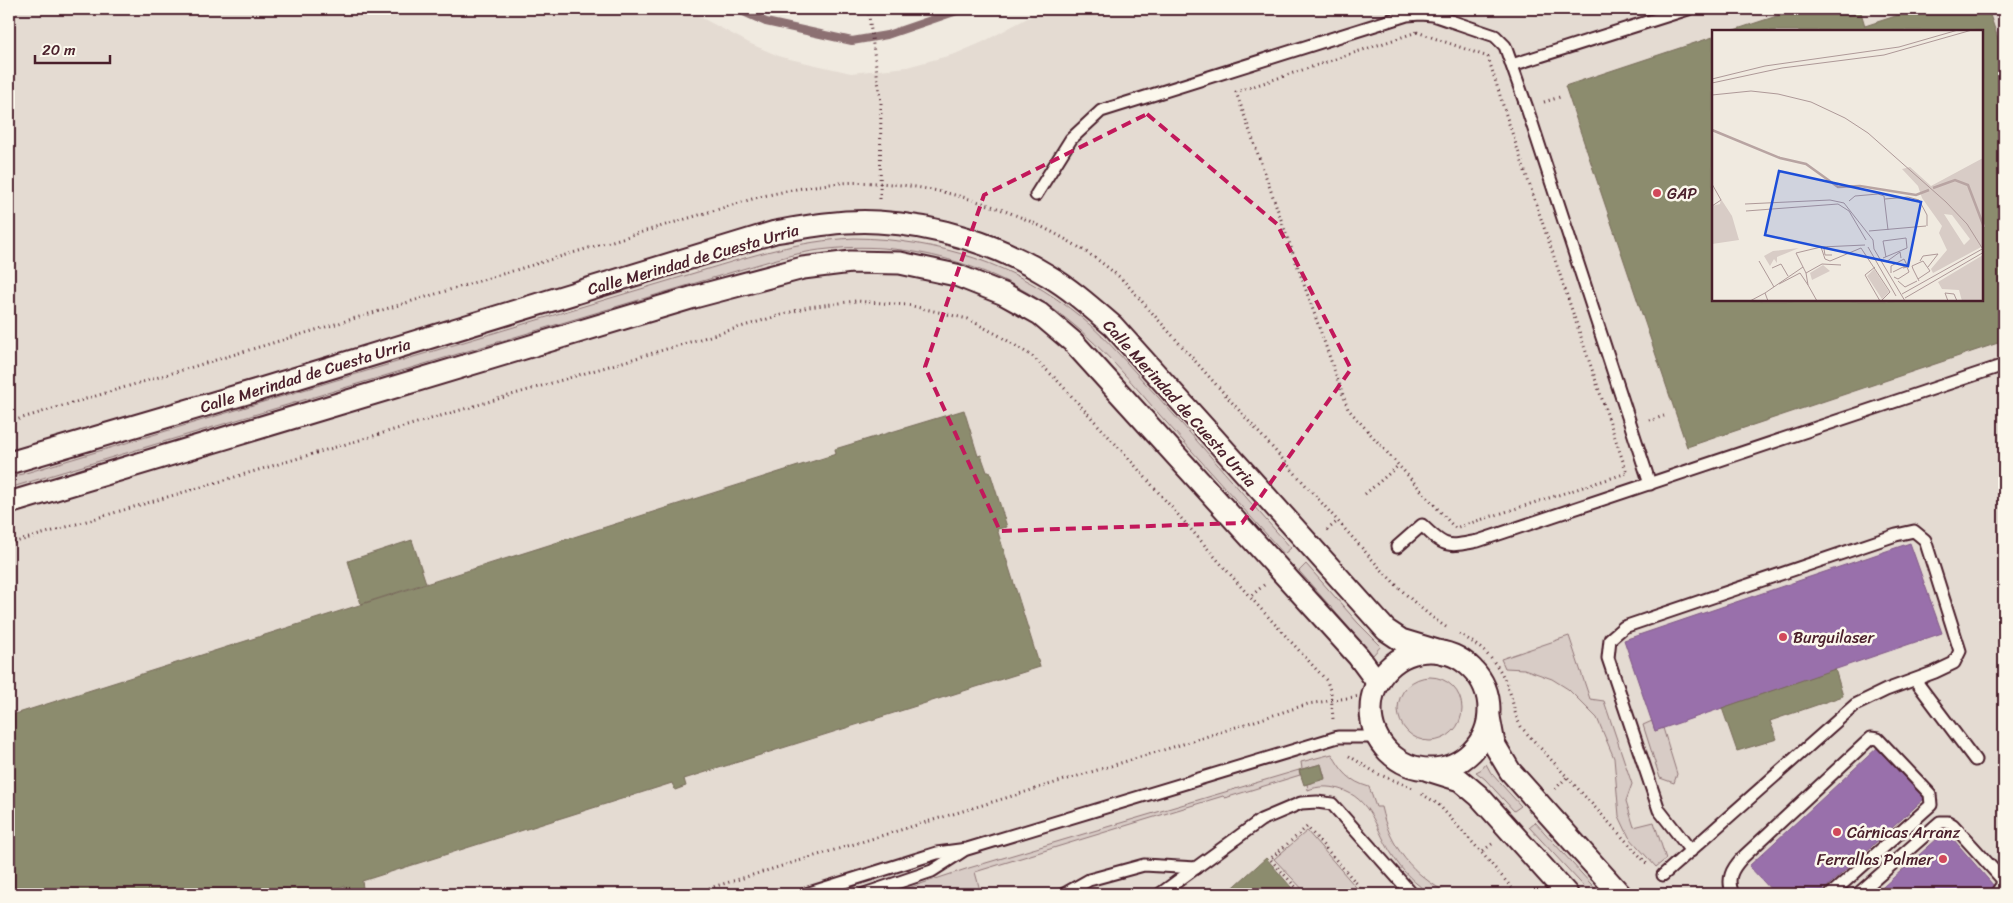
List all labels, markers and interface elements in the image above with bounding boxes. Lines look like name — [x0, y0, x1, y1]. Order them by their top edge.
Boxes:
inset map — [1712, 30, 1983, 301]
scale bar — [35, 32, 110, 64]
text: 20 m — [42, 37, 76, 63]
place label: GAP — [1667, 179, 1697, 208]
marker: GAP — [1651, 187, 1663, 199]
street label: Calle Merindad de Cuesta Urria — [584, 215, 803, 304]
street label: Calle Merindad de Cuesta Urria — [1096, 312, 1264, 495]
street label: Calle Merindad de Cuesta Urria — [196, 329, 415, 421]
place label: Burguilaser — [1793, 623, 1875, 652]
marker: Burguilaser — [1777, 631, 1789, 643]
place label: Cárnicas Arranz — [1847, 818, 1960, 847]
marker: Cárnicas Arranz — [1831, 826, 1843, 838]
place label: Ferrallas Palmer — [1817, 845, 1934, 874]
marker: Ferrallas Palmer — [1937, 853, 1949, 865]

